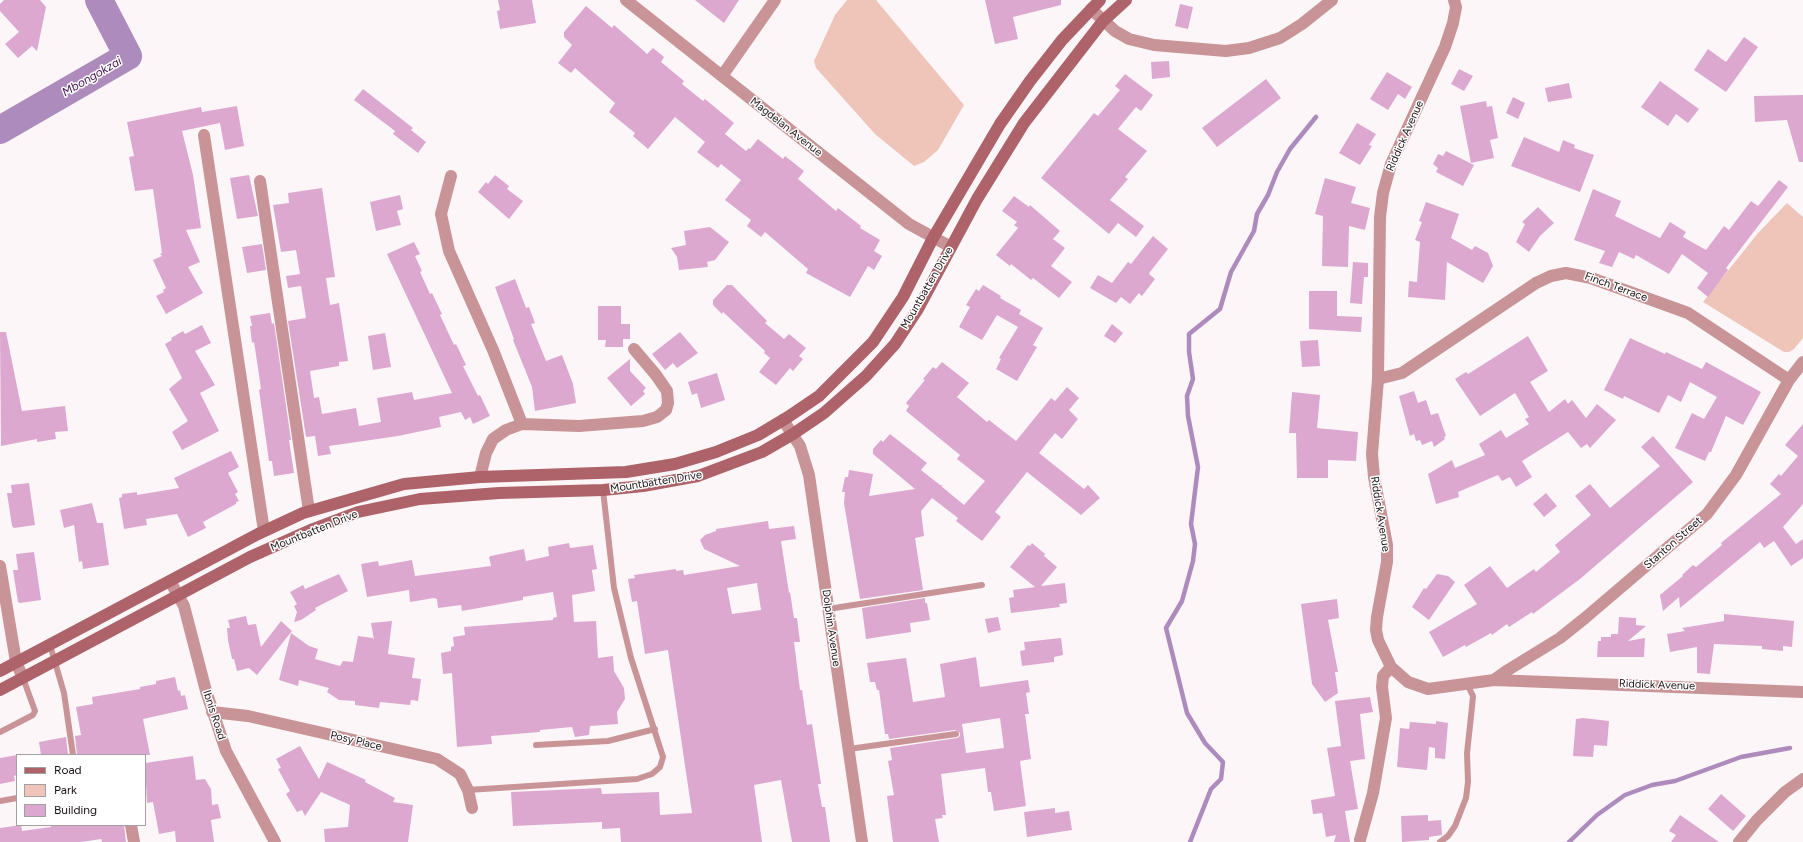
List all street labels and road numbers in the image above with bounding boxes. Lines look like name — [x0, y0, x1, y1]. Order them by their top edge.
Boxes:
street label: Magdelan Avenue — [747, 95, 825, 159]
street label: Riddick Avenue — [1383, 99, 1427, 173]
street label: Mountbatten Drive — [898, 245, 956, 331]
street label: Finch Terrace — [1583, 270, 1649, 304]
street label: Mountbatten Drive — [609, 468, 703, 496]
street label: Riddick Avenue — [1368, 475, 1392, 553]
street label: Mountbatten Drive — [269, 508, 359, 554]
street label: Stanton Street — [1641, 514, 1705, 572]
street label: Dolphin Avenue — [819, 589, 843, 667]
street label: Riddick Avenue — [1619, 677, 1695, 693]
street label: Ibnis Road — [200, 689, 228, 741]
street label: Posy Place — [329, 729, 383, 753]

